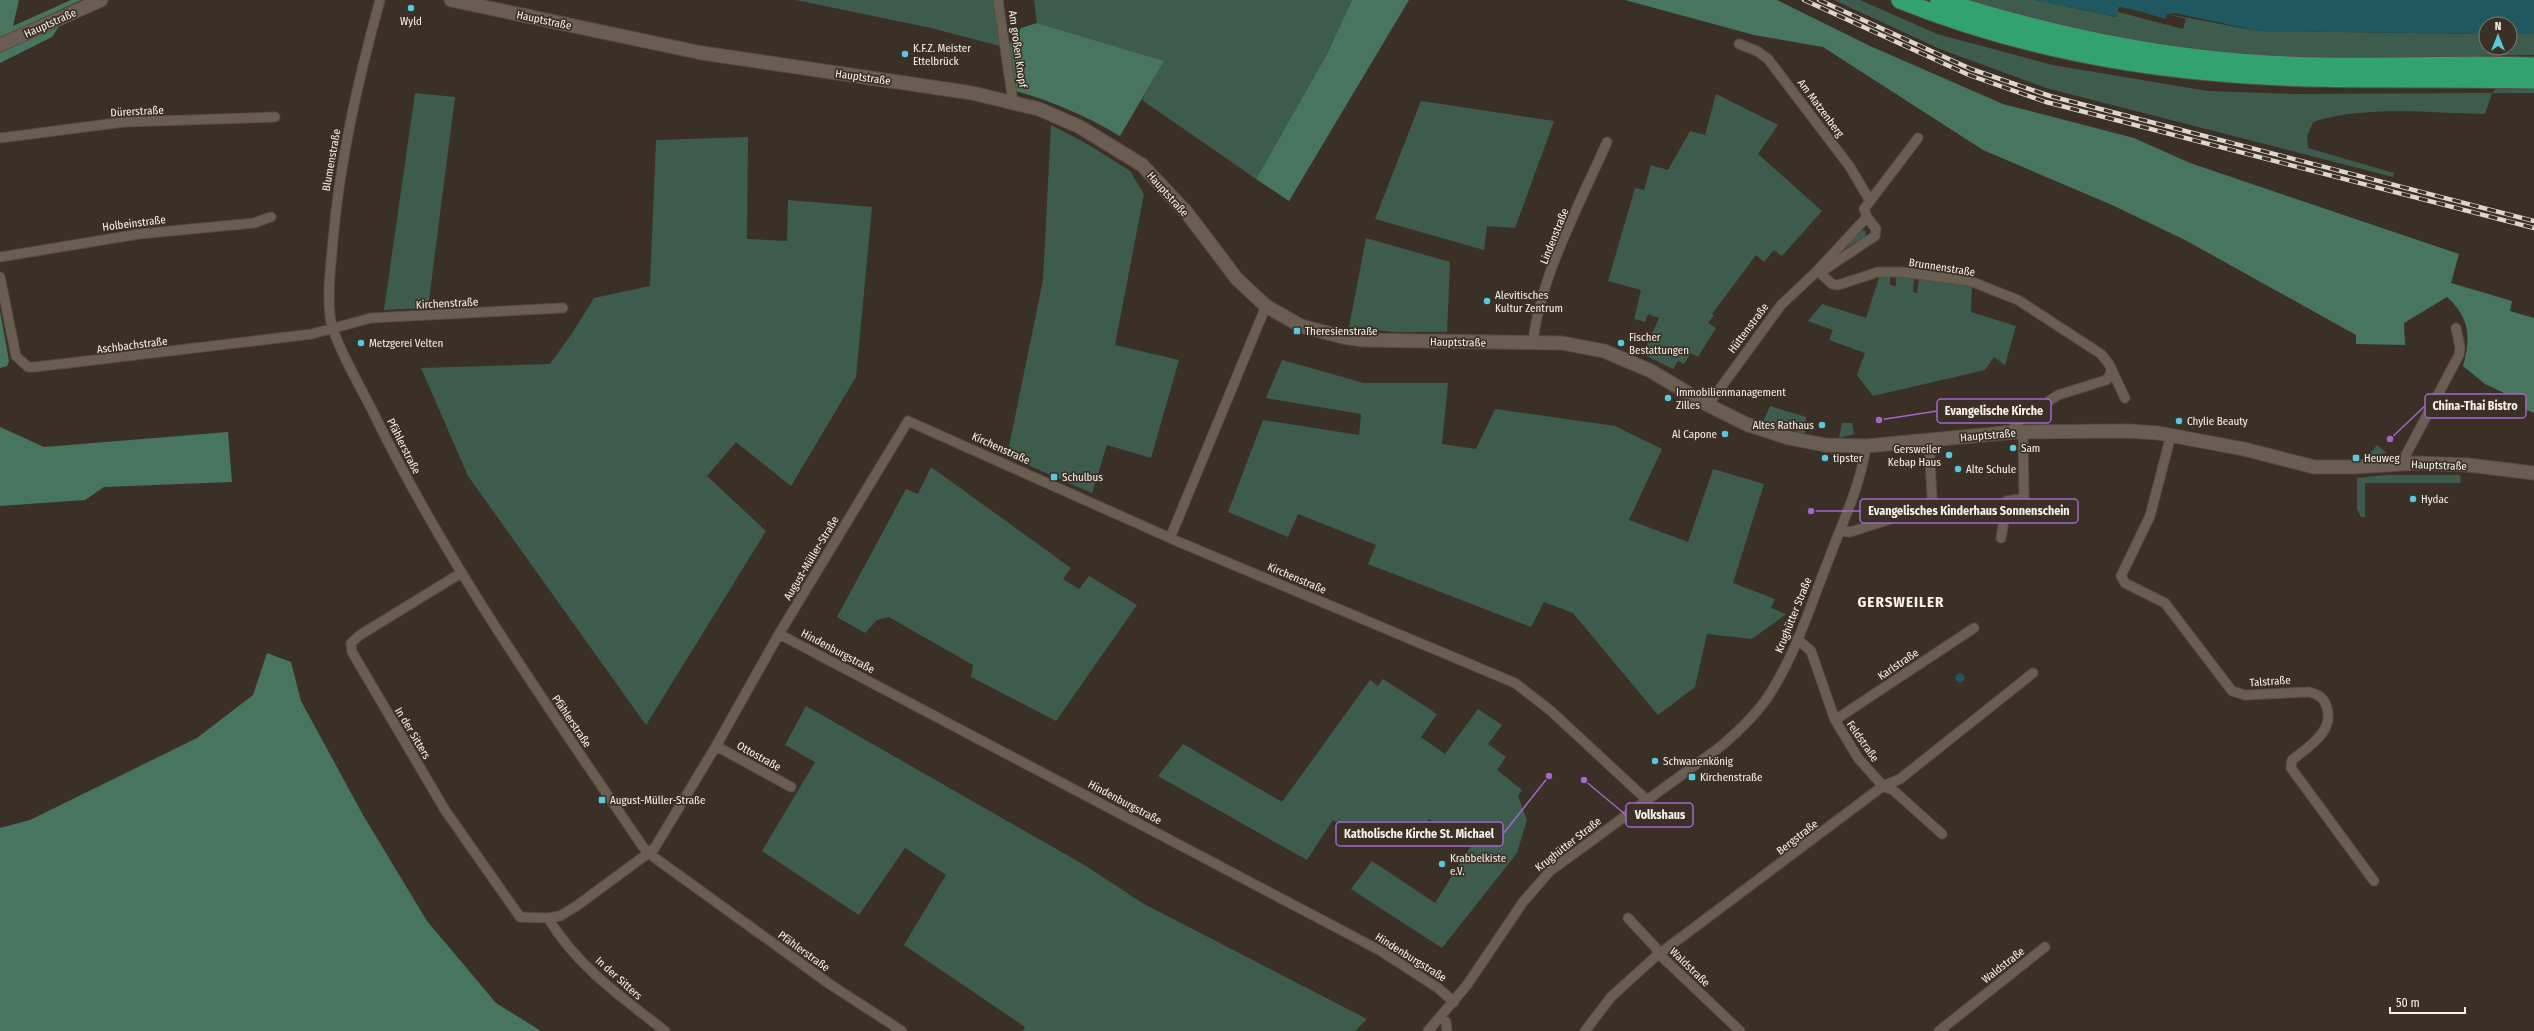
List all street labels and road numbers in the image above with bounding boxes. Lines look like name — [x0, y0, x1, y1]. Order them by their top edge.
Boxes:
street label: Hauptstraße — [22, 6, 78, 41]
street label: Hauptstraße — [515, 8, 573, 33]
street label: Am großen Knopf — [1006, 10, 1029, 89]
street label: Hauptstraße — [834, 67, 891, 88]
street label: Am Matzenberg — [1795, 77, 1847, 141]
street label: Dürerstraße — [110, 104, 164, 119]
street label: Blumenstraße — [320, 128, 343, 192]
street label: Hauptstraße — [1144, 169, 1191, 219]
street label: Lindenstraße — [1537, 206, 1572, 266]
street label: Holbeinstraße — [102, 213, 166, 234]
street label: Brunnenstraße — [1908, 256, 1976, 279]
street label: Kirchenstraße — [416, 295, 479, 312]
street label: Hüttenstraße — [1725, 301, 1771, 356]
street label: Aschbachstraße — [96, 335, 168, 356]
street label: Hauptstraße — [1430, 336, 1486, 349]
street label: Pfählerstraße — [384, 416, 423, 476]
street label: Hauptstraße — [1960, 427, 2016, 444]
street label: Kirchenstraße — [970, 430, 1032, 467]
street label: Hauptstraße — [2411, 458, 2467, 473]
street label: August-Müller-Straße — [781, 514, 842, 602]
street label: Kirchenstraße — [1266, 560, 1328, 597]
street label: Krughütter Straße — [1772, 576, 1815, 655]
street label: Hindenburgstraße — [799, 627, 877, 676]
street label: Karlstraße — [1875, 646, 1921, 683]
street label: Talstraße — [2249, 674, 2291, 689]
street label: Pfählerstraße — [549, 693, 594, 750]
street label: In der Sitters — [392, 705, 433, 762]
street label: Feldstraße — [1844, 718, 1881, 764]
street label: Ottostraße — [735, 739, 783, 774]
street label: Hindenburgstraße — [1086, 778, 1164, 827]
street label: Krughütter Straße — [1533, 815, 1604, 874]
street label: Bergstraße — [1774, 817, 1821, 858]
street label: Pfählerstraße — [775, 928, 832, 974]
street label: Hindenburgstraße — [1373, 930, 1449, 984]
street label: Waldstraße — [1667, 945, 1712, 990]
street label: Waldstraße — [1979, 945, 2027, 986]
street label: In der Sitters — [593, 954, 645, 1003]

